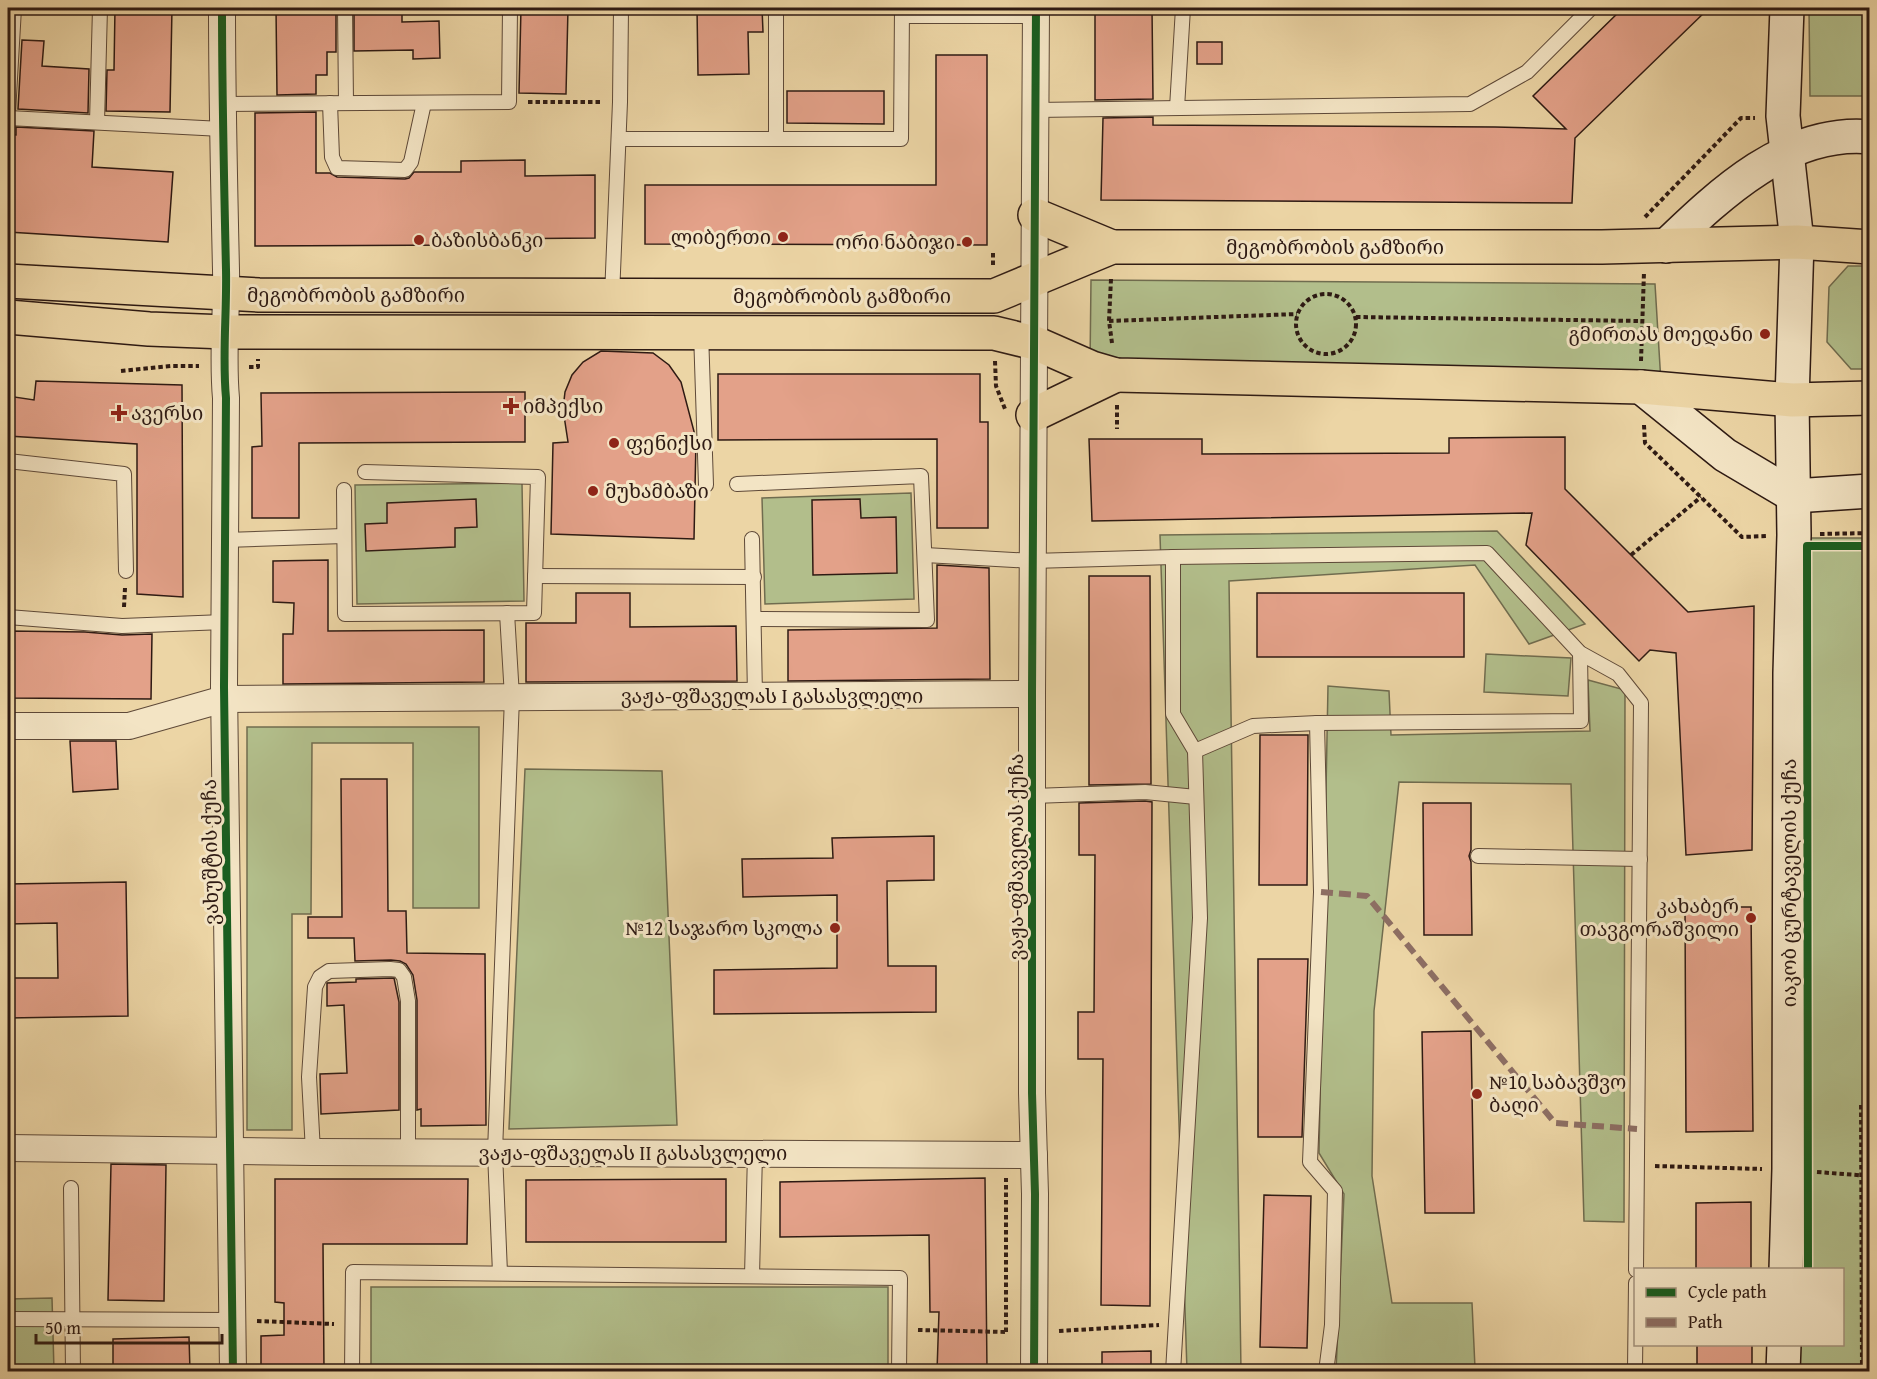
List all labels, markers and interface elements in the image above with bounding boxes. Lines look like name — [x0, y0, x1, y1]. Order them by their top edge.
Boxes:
place label: ლიბერთი — [671, 222, 771, 251]
place label: ბაზისბანკი — [431, 225, 543, 254]
place label: ორი ნაბიჯი — [835, 227, 955, 256]
marker: ლიბერთი — [776, 230, 790, 244]
street label: მეგობრობის გამზირი — [1226, 232, 1444, 261]
marker: ბაზისბანკი — [412, 233, 426, 247]
marker: ორი ნაბიჯი — [960, 235, 974, 249]
street label: მეგობრობის გამზირი — [247, 280, 465, 309]
street label: მეგობრობის გამზირი — [733, 281, 951, 310]
place label: გმირთას მოედანი — [1568, 319, 1753, 348]
marker: გმირთას მოედანი — [1758, 327, 1772, 341]
place label: იმპექსი — [523, 391, 603, 420]
place label: ავერსი — [131, 398, 203, 427]
marker: იმპექსი — [504, 399, 518, 413]
marker: ავერსი — [112, 406, 126, 420]
place label: ფენიქსი — [626, 428, 713, 457]
marker: ფენიქსი — [607, 436, 621, 450]
place label: მუხამბაზი — [605, 476, 709, 505]
marker: მუხამბაზი — [586, 484, 600, 498]
street label: ვაჟა-ფშაველას I გასასვლელი — [621, 681, 923, 710]
street label: ვაჟა-ფშაველას ქუჩა — [1001, 753, 1030, 961]
street label: იაკობ ცურტაველის ქუჩა — [1774, 759, 1803, 1007]
street label: ვახუშტის ქუჩა — [194, 779, 225, 925]
place label: კახაბერ თავგორაშვილი — [1580, 891, 1739, 943]
marker: კახაბერ თავგორაშვილი — [1744, 911, 1758, 925]
place label: №12 საჯარო სკოლა — [625, 913, 823, 942]
marker: №12 საჯარო სკოლა — [828, 921, 842, 935]
place label: №10 საბავშვო ბაღი — [1489, 1067, 1626, 1119]
marker: №10 საბავშვო ბაღი — [1470, 1087, 1484, 1101]
street label: ვაჟა-ფშაველას II გასასვლელი — [479, 1138, 787, 1167]
legend — [1634, 1268, 1844, 1346]
text: Cycle path — [1688, 1278, 1767, 1305]
scale bar — [36, 1307, 222, 1345]
text: Path — [1688, 1308, 1723, 1335]
text: 50 m — [45, 1314, 81, 1341]

